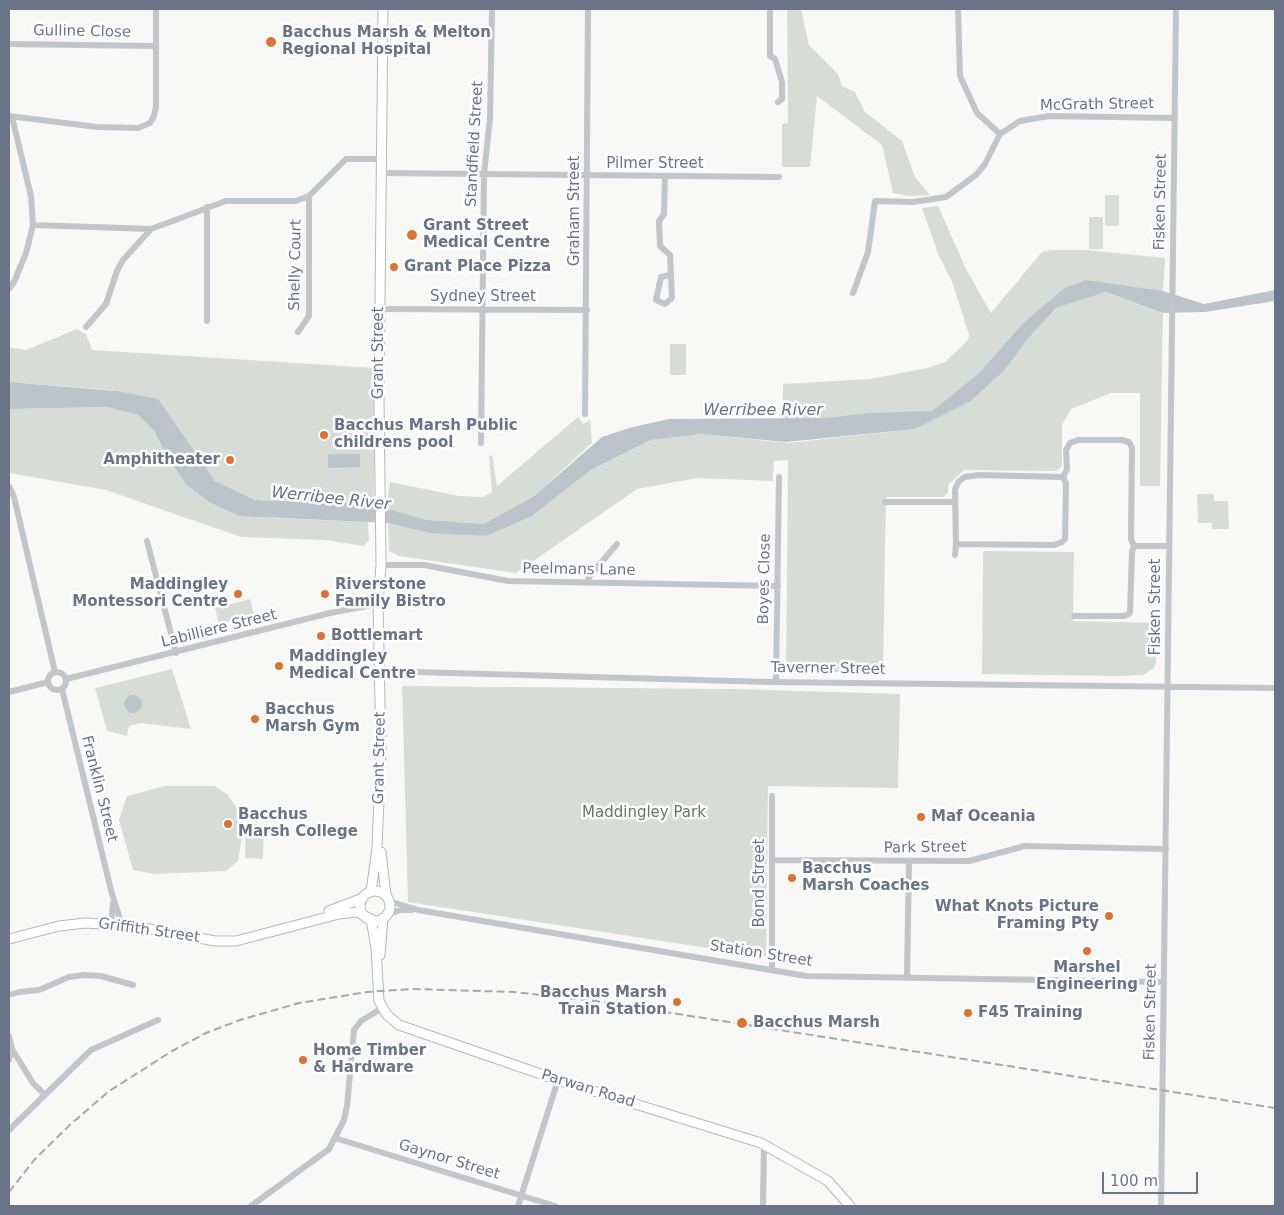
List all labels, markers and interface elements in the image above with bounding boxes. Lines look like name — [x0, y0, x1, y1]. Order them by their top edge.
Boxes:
street label: Gulline Close — [33, 22, 131, 42]
place label: Bacchus Marsh & Melton Regional Hospital — [282, 24, 491, 59]
marker: Bacchus Marsh & Melton Regional Hospital — [264, 35, 278, 49]
street label: Standfield Street — [463, 80, 487, 208]
street label: McGrath Street — [1040, 95, 1154, 115]
street label: Fisken Street — [1151, 153, 1171, 251]
street label: Pilmer Street — [606, 155, 704, 173]
street label: Graham Street — [566, 156, 584, 266]
place label: Grant Street Medical Centre — [423, 217, 550, 252]
street label: Shelly Court — [286, 219, 306, 311]
marker: Grant Street Medical Centre — [405, 228, 419, 242]
place label: Grant Place Pizza — [404, 258, 551, 276]
marker: Grant Place Pizza — [388, 261, 400, 273]
street label: Sydney Street — [430, 288, 536, 306]
street label: Grant Street — [370, 307, 388, 399]
water label: Werribee River — [703, 401, 823, 421]
place label: Bacchus Marsh Public childrens pool — [334, 417, 518, 452]
marker: Bacchus Marsh Public childrens pool — [318, 429, 330, 441]
place label: Amphitheater — [103, 451, 220, 469]
marker: Amphitheater — [224, 454, 236, 466]
water label: Werribee River — [271, 483, 391, 515]
street label: Boyes Close — [755, 533, 775, 625]
street label: Fisken Street — [1147, 559, 1165, 655]
street label: Peelmans Lane — [522, 560, 636, 580]
place label: Maddingley Montessori Centre — [72, 576, 228, 611]
place label: Riverstone Family Bistro — [335, 576, 446, 611]
marker: Maddingley Montessori Centre — [232, 588, 244, 600]
marker: Riverstone Family Bistro — [319, 588, 331, 600]
street label: Labilliere Street — [159, 606, 279, 652]
place label: Bottlemart — [331, 627, 423, 645]
marker: Bottlemart — [315, 630, 327, 642]
place label: Maddingley Medical Centre — [289, 648, 416, 683]
street label: Taverner Street — [770, 659, 886, 679]
marker: Maddingley Medical Centre — [273, 660, 285, 672]
place label: Bacchus Marsh Gym — [265, 701, 360, 736]
street label: Grant Street — [370, 711, 390, 805]
marker: Bacchus Marsh Gym — [249, 713, 261, 725]
street label: Franklin Street — [77, 734, 121, 844]
park label: Maddingley Park — [582, 804, 706, 822]
place label: Bacchus Marsh College — [238, 806, 358, 841]
place label: Maf Oceania — [931, 808, 1036, 826]
marker: Maf Oceania — [915, 811, 927, 823]
marker: Bacchus Marsh College — [222, 818, 234, 830]
street label: Park Street — [883, 838, 967, 858]
street label: Bond Street — [751, 839, 769, 927]
place label: Bacchus Marsh Coaches — [802, 860, 929, 895]
marker: Bacchus Marsh Coaches — [786, 872, 798, 884]
place label: What Knots Picture Framing Pty — [935, 898, 1099, 933]
marker: What Knots Picture Framing Pty — [1103, 910, 1115, 922]
street label: Griffith Street — [97, 915, 201, 947]
street label: Station Street — [708, 937, 814, 971]
marker: Marshel Engineering — [1081, 945, 1093, 957]
place label: Marshel Engineering — [1036, 959, 1138, 994]
street label: Fisken Street — [1141, 963, 1161, 1061]
place label: Bacchus Marsh Train Station — [540, 984, 667, 1019]
marker: Bacchus Marsh Train Station — [671, 996, 683, 1008]
place label: F45 Training — [978, 1004, 1083, 1022]
marker: F45 Training — [962, 1007, 974, 1019]
place label: Bacchus Marsh — [753, 1014, 880, 1032]
marker: Bacchus Marsh — [735, 1016, 749, 1030]
place label: Home Timber & Hardware — [313, 1042, 426, 1077]
marker: Home Timber & Hardware — [297, 1054, 309, 1066]
street label: Parwan Road — [539, 1066, 637, 1112]
street label: Gaynor Street — [396, 1136, 502, 1184]
scale bar — [1104, 1162, 1200, 1194]
text: 100 m — [1110, 1172, 1158, 1190]

